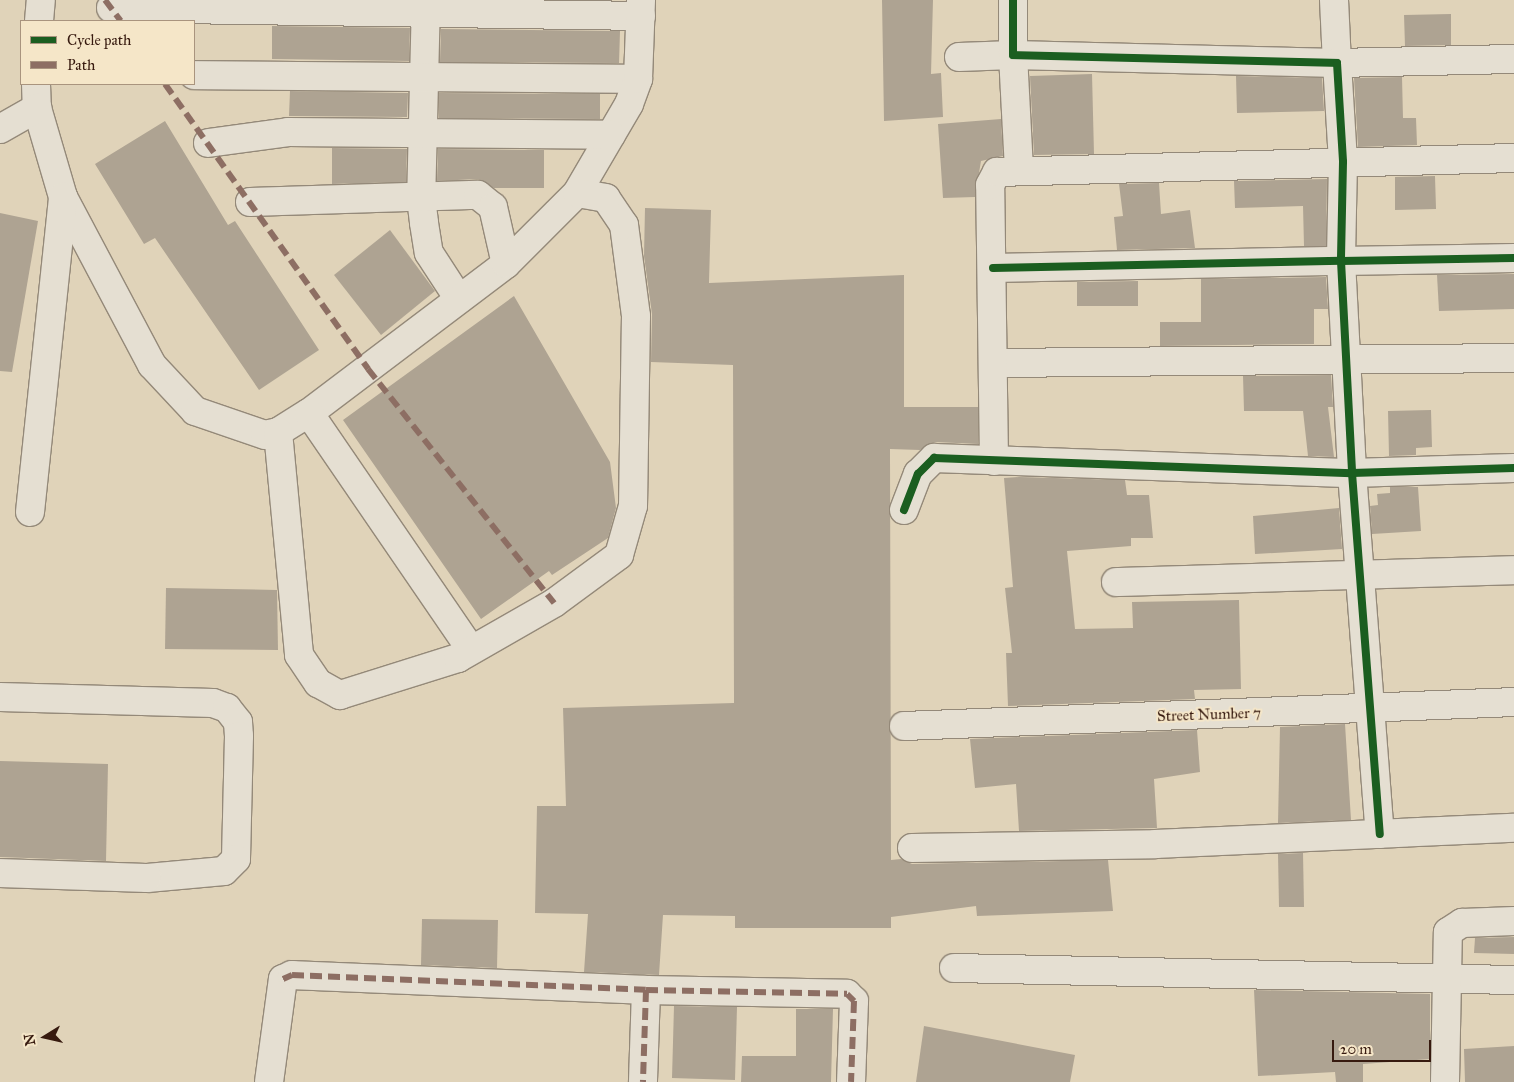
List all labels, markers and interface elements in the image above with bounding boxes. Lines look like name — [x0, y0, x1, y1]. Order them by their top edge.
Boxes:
legend — [20, 20, 195, 85]
text: Cycle path — [67, 31, 131, 49]
text: Path — [67, 56, 95, 74]
street label: Street Number 7 — [1157, 704, 1261, 726]
north arrow — [20, 1012, 70, 1062]
scale bar — [1334, 1030, 1433, 1062]
text: N — [20, 1032, 39, 1047]
text: 20 m — [1340, 1040, 1372, 1058]

